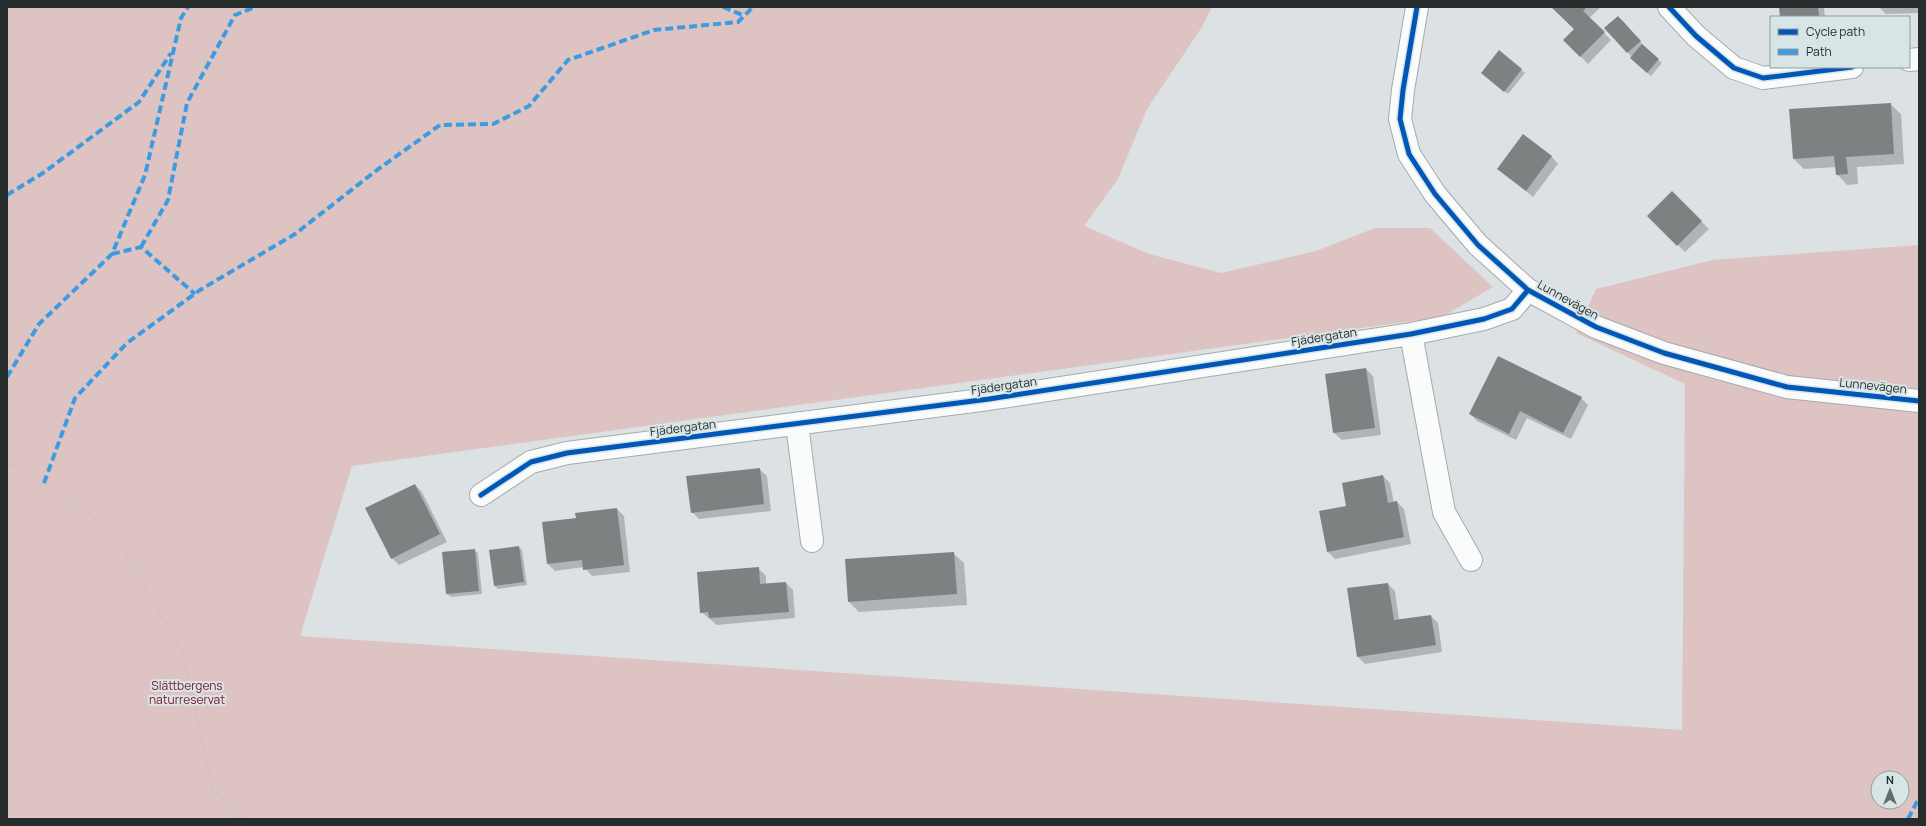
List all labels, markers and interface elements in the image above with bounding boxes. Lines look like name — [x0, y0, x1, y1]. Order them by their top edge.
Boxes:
legend — [1770, 16, 1910, 68]
text: Cycle path — [1806, 23, 1865, 40]
text: Path — [1806, 43, 1832, 60]
street label: Lunnevägen — [1535, 276, 1602, 323]
street label: Fjädergatan — [1290, 323, 1358, 350]
street label: Fjädergatan — [970, 372, 1038, 399]
street label: Lunnevägen — [1838, 374, 1908, 397]
street label: Fjädergatan — [649, 415, 717, 440]
park label: Slättbergens naturreservat — [149, 677, 225, 708]
north arrow — [1870, 770, 1910, 810]
text: N — [1886, 772, 1894, 787]

